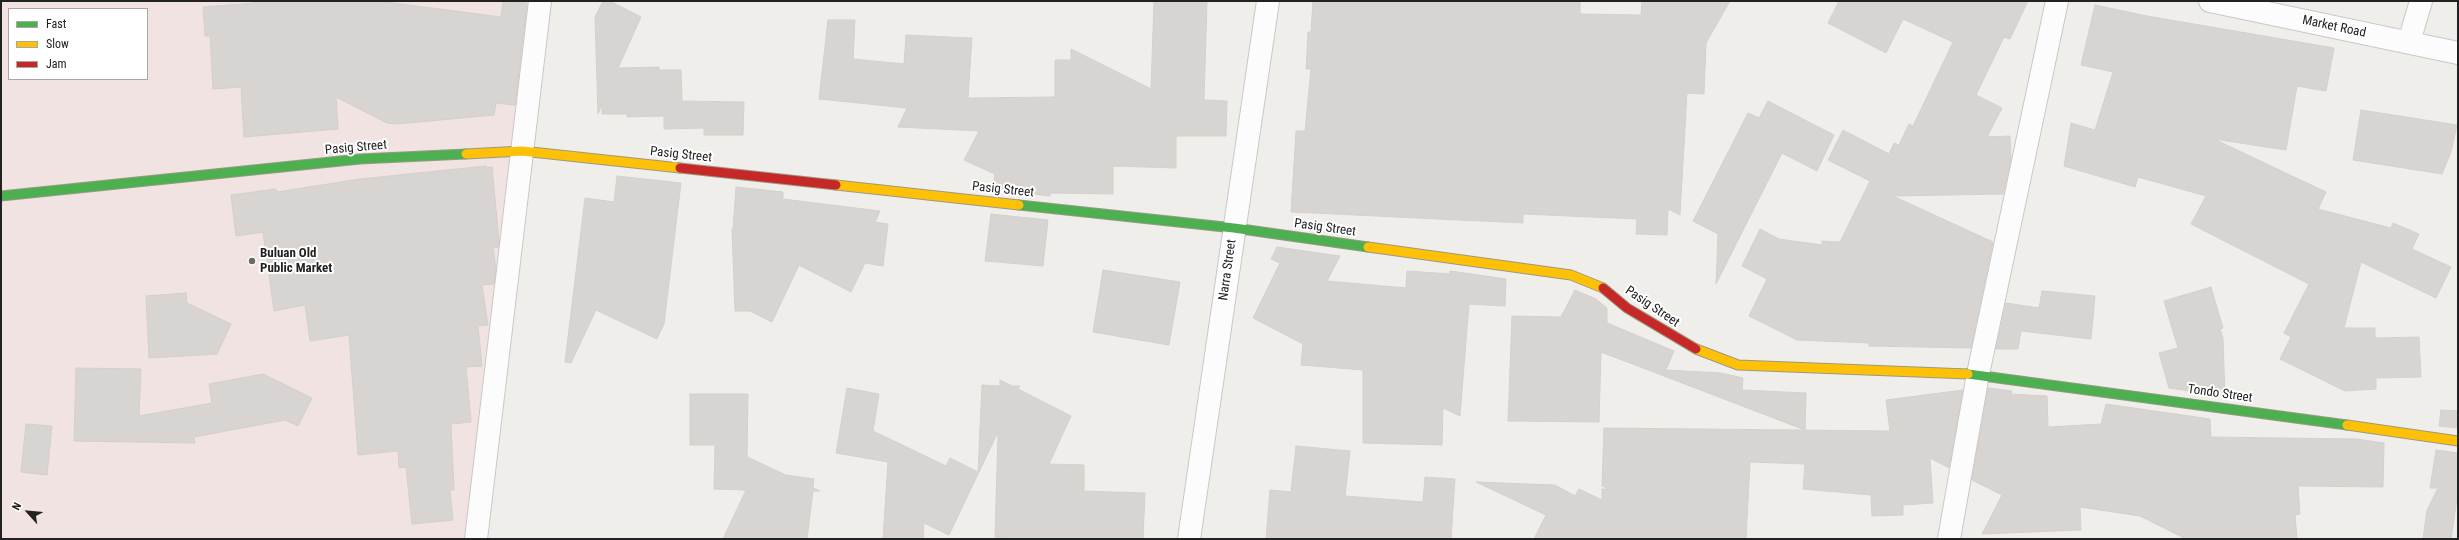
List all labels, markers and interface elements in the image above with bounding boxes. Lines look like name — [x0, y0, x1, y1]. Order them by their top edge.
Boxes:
legend — [8, 8, 148, 80]
street label: Market Road — [2301, 13, 2367, 41]
text: Fast — [46, 17, 66, 31]
text: Slow — [46, 37, 69, 51]
text: Jam — [46, 57, 67, 71]
street label: Pasig Street — [324, 138, 388, 158]
street label: Pasig Street — [649, 144, 713, 166]
street label: Pasig Street — [971, 179, 1035, 201]
street label: Pasig Street — [1293, 216, 1357, 240]
street label: Narra Street — [1216, 238, 1240, 302]
place label: Buluan Old Public Market — [260, 246, 332, 277]
marker: Buluan Old Public Market — [247, 256, 257, 266]
street label: Pasig Street — [1622, 283, 1682, 331]
street label: Tondo Street — [2187, 382, 2253, 406]
north arrow — [8, 492, 48, 532]
text: N — [10, 500, 24, 512]

